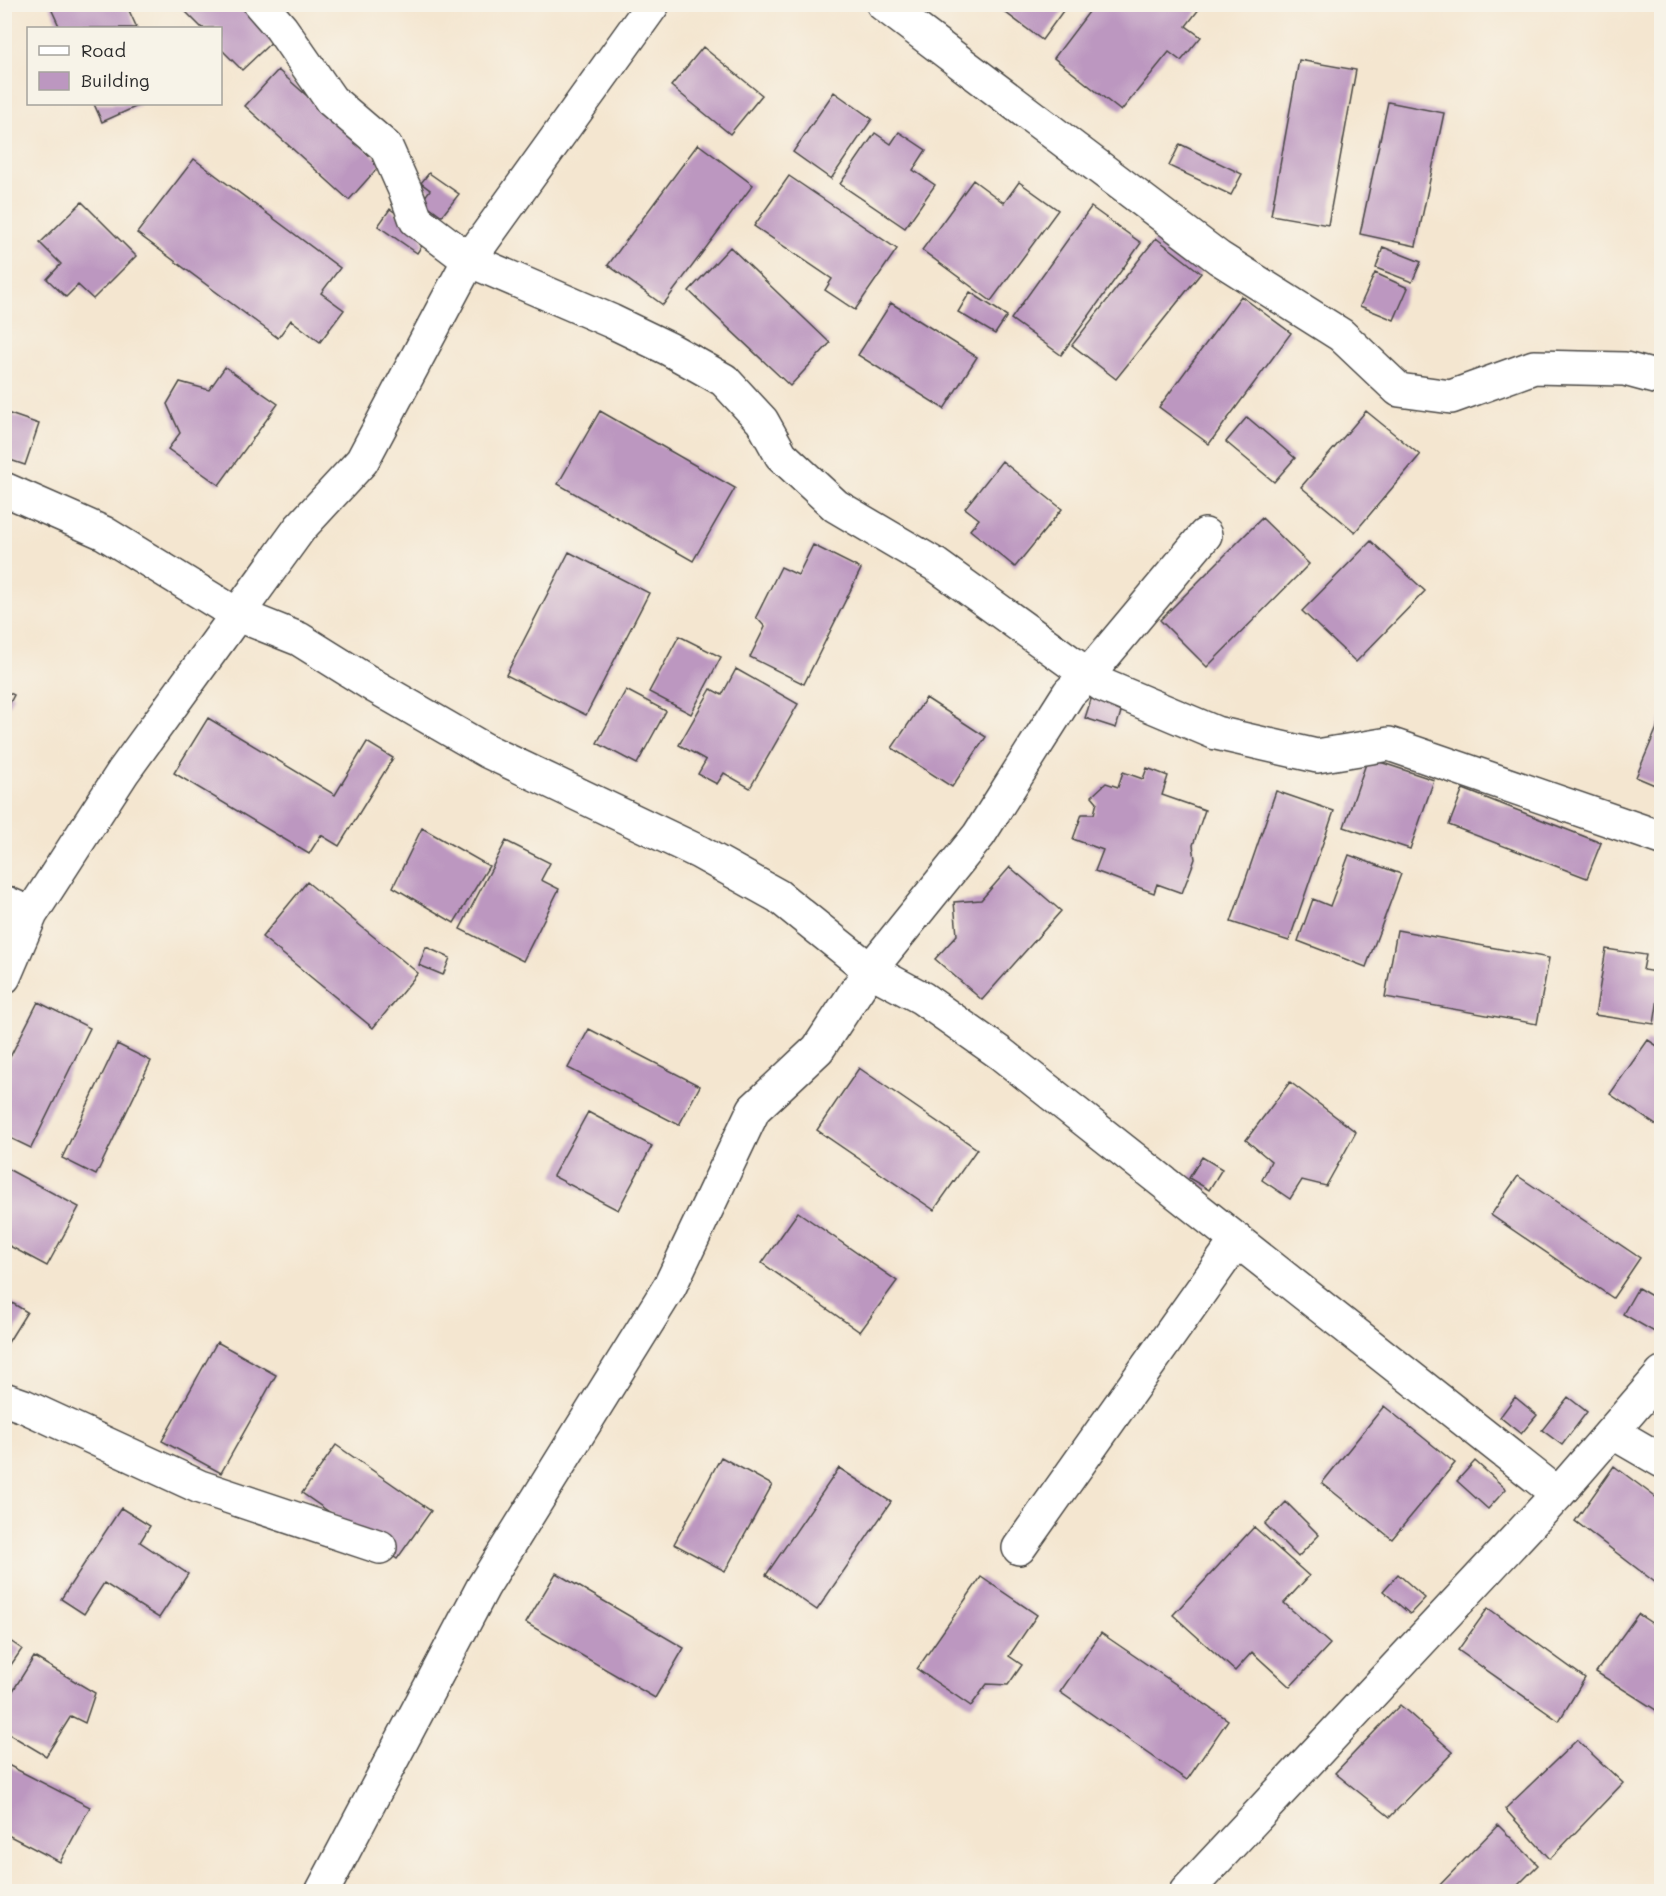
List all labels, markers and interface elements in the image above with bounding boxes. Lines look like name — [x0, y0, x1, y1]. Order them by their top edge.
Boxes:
legend — [27, 27, 222, 105]
text: Road — [81, 38, 126, 62]
text: Building — [81, 68, 149, 92]

